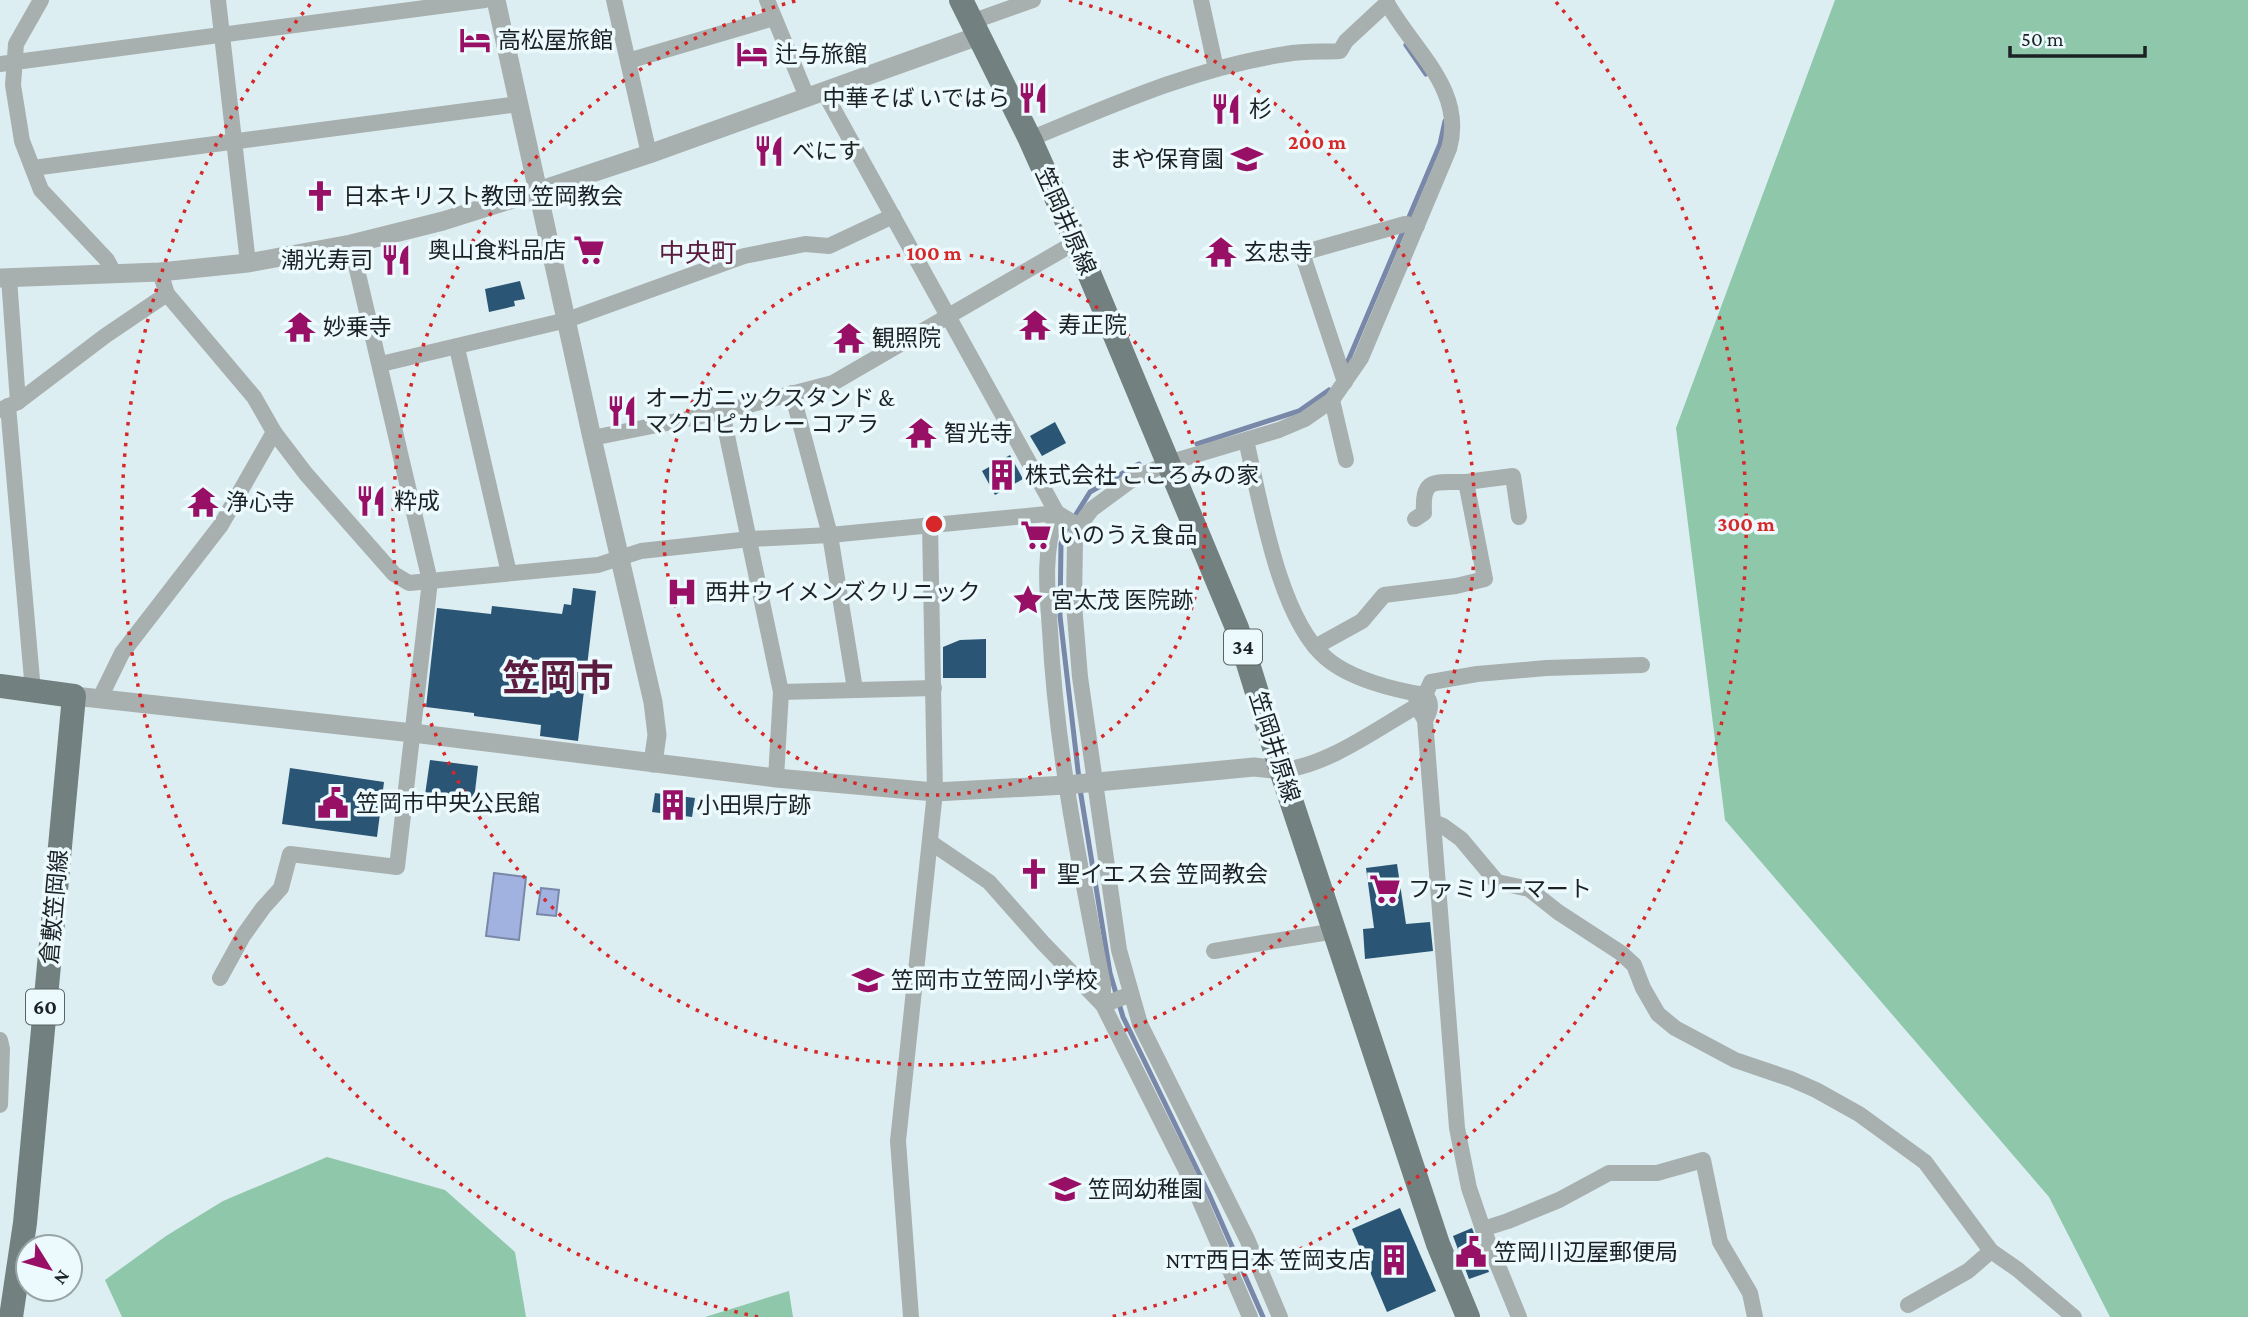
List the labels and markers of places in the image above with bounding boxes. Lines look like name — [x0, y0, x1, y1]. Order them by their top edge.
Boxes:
hotel icon: 高松屋旅館 — [458, 23, 492, 57]
place label: 高松屋旅館 — [498, 27, 613, 53]
hotel icon: 辻与旅館 — [735, 37, 769, 71]
place label: 辻与旅館 — [775, 41, 867, 67]
restaurant icon: 中華そば いではら — [1016, 81, 1050, 115]
place label: 中華そば いではら — [822, 85, 1010, 111]
restaurant icon: 杉 — [1209, 92, 1243, 126]
place label: 杉 — [1249, 96, 1272, 122]
restaurant icon: べにす — [752, 134, 786, 168]
place label: べにす — [792, 138, 861, 164]
school or university icon: まや保育園 — [1230, 142, 1264, 176]
place label: まや保育園 — [1109, 146, 1224, 172]
church icon: 日本キリスト教団 笠岡教会 — [303, 179, 337, 213]
place label: 日本キリスト教団 笠岡教会 — [343, 183, 623, 209]
supermarket icon: 奥山食料品店 — [572, 233, 606, 267]
temple icon: 玄忠寺 — [1204, 235, 1238, 269]
place label: 奥山食料品店 — [428, 237, 566, 263]
place label: 玄忠寺 — [1244, 239, 1313, 265]
restaurant icon: 潮光寿司 — [379, 243, 413, 277]
place label: 潮光寿司 — [281, 247, 373, 273]
temple icon: 寿正院 — [1018, 308, 1052, 342]
temple icon: 妙乗寺 — [283, 310, 317, 344]
place label: 寿正院 — [1058, 312, 1127, 338]
place label: 妙乗寺 — [323, 314, 392, 340]
temple icon: 観照院 — [832, 321, 866, 355]
place label: 観照院 — [872, 325, 941, 351]
place label: オーガニックスタンド & マクロピカレー コアラ — [645, 385, 896, 437]
restaurant icon: オーガニックスタンド & マクロピカレー コアラ — [605, 394, 639, 428]
temple icon: 智光寺 — [904, 416, 938, 450]
place label: 智光寺 — [944, 420, 1013, 446]
building icon: 株式会社 こころみの家 — [985, 458, 1019, 492]
place label: 株式会社 こころみの家 — [1025, 462, 1259, 488]
restaurant icon: 粋成 — [354, 484, 388, 518]
temple icon: 浄心寺 — [186, 485, 220, 519]
place label: 粋成 — [394, 488, 440, 514]
place label: 浄心寺 — [226, 489, 295, 515]
centre of rings — [922, 512, 946, 536]
supermarket icon: いのうえ食品 — [1019, 518, 1053, 552]
place label: いのうえ食品 — [1059, 522, 1197, 548]
hospital icon: 西井ウイメンズクリニック — [665, 575, 699, 609]
place label: 西井ウイメンズクリニック — [705, 579, 981, 605]
place icon: 宮太茂 医院跡 — [1011, 583, 1045, 617]
place label: 宮太茂 医院跡 — [1051, 587, 1193, 613]
public building icon: 笠岡市中央公民館 — [316, 786, 350, 820]
building icon: 小田県庁跡 — [656, 788, 690, 822]
place label: 笠岡市中央公民館 — [356, 790, 540, 816]
place label: 小田県庁跡 — [696, 792, 811, 818]
church icon: 聖イエス会 笠岡教会 — [1017, 857, 1051, 891]
place label: 聖イエス会 笠岡教会 — [1057, 861, 1268, 887]
supermarket icon: ファミリーマート — [1368, 872, 1402, 906]
place label: ファミリーマート — [1408, 876, 1592, 902]
school or university icon: 笠岡市立笠岡小学校 — [851, 963, 885, 997]
place label: 笠岡市立笠岡小学校 — [891, 967, 1098, 993]
school or university icon: 笠岡幼稚園 — [1048, 1172, 1082, 1206]
place label: 笠岡幼稚園 — [1088, 1176, 1203, 1202]
public building icon: 笠岡川辺屋郵便局 — [1454, 1235, 1488, 1269]
place label: 笠岡川辺屋郵便局 — [1494, 1239, 1678, 1265]
building icon: NTT西日本 笠岡支店 — [1377, 1243, 1411, 1277]
place label: NTT西日本 笠岡支店 — [1166, 1247, 1371, 1273]

